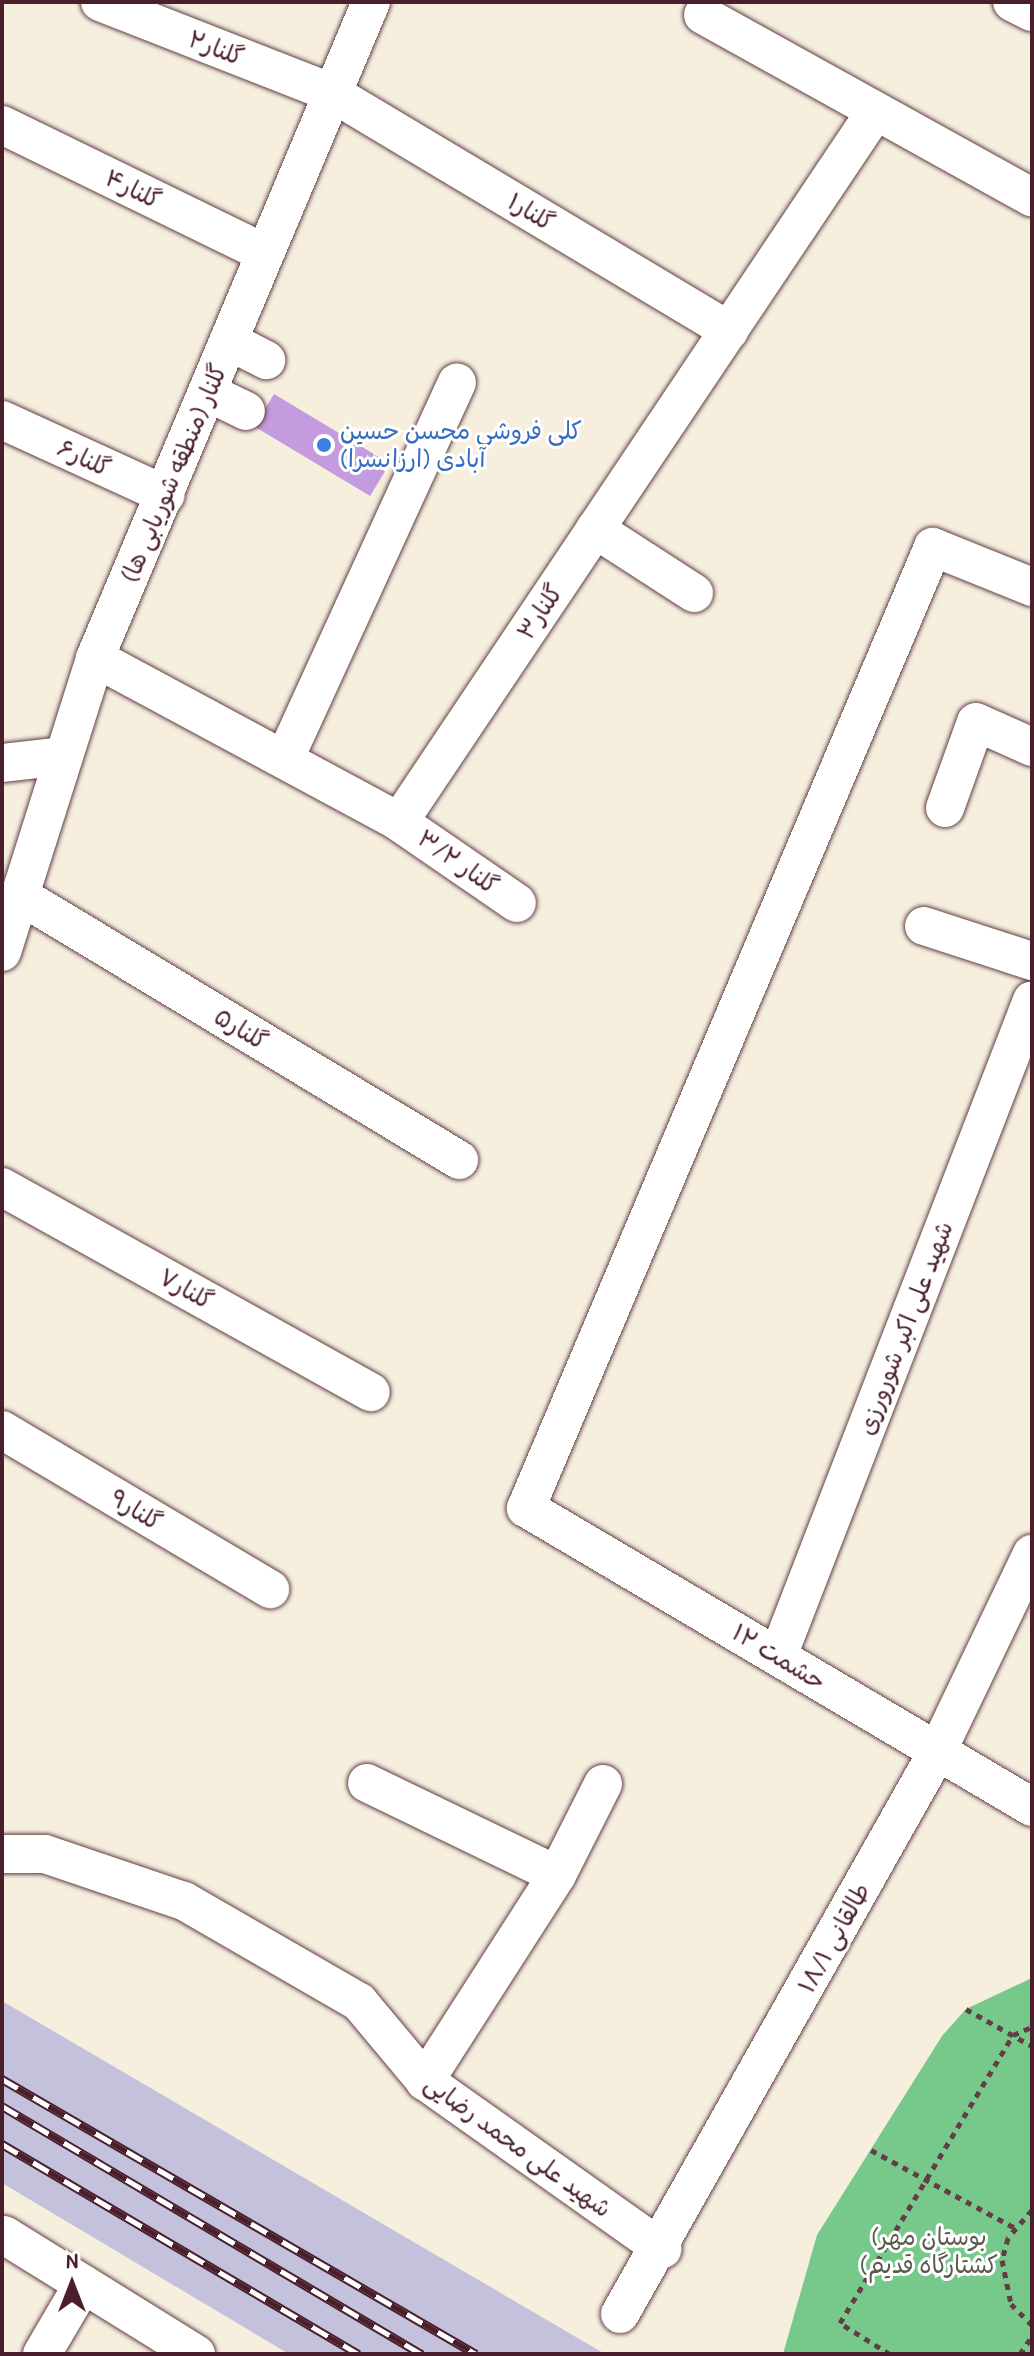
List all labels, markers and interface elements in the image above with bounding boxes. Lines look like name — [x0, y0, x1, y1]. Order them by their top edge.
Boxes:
street label: گلنار۲ — [184, 24, 248, 72]
street label: گلنار۴ — [100, 163, 166, 215]
street label: گلنار۱ — [502, 187, 560, 237]
street label: گلنار (منطقه شوریابی ها) — [115, 360, 233, 586]
place label: کلی فروشی محسن حسین آبادی (ارزانسرا) — [340, 417, 582, 473]
street label: گلنار۶ — [53, 433, 115, 483]
marker: کلی فروشی محسن حسین آبادی (ارزانسرا) — [315, 436, 333, 454]
street label: گلنار۳ — [511, 579, 569, 645]
street label: گلنار ۳/۲ — [412, 824, 504, 900]
street label: گلنار۵ — [209, 1002, 273, 1056]
street label: شهید علی اکبر شورورزی — [851, 1217, 959, 1439]
street label: گلنار۷ — [154, 1262, 218, 1316]
street label: گلنار۹ — [105, 1483, 167, 1537]
street label: حشمت ۱۲ — [727, 1618, 831, 1696]
street label: طالقانی ۱۸/۱ — [792, 1878, 876, 1998]
street label: شهید علی محمد رضایی — [419, 2069, 617, 2223]
park label: (بوستان مهر (کشتارگاه قدیم — [860, 2223, 998, 2279]
north arrow — [32, 2244, 112, 2324]
text: N — [66, 2245, 78, 2275]

